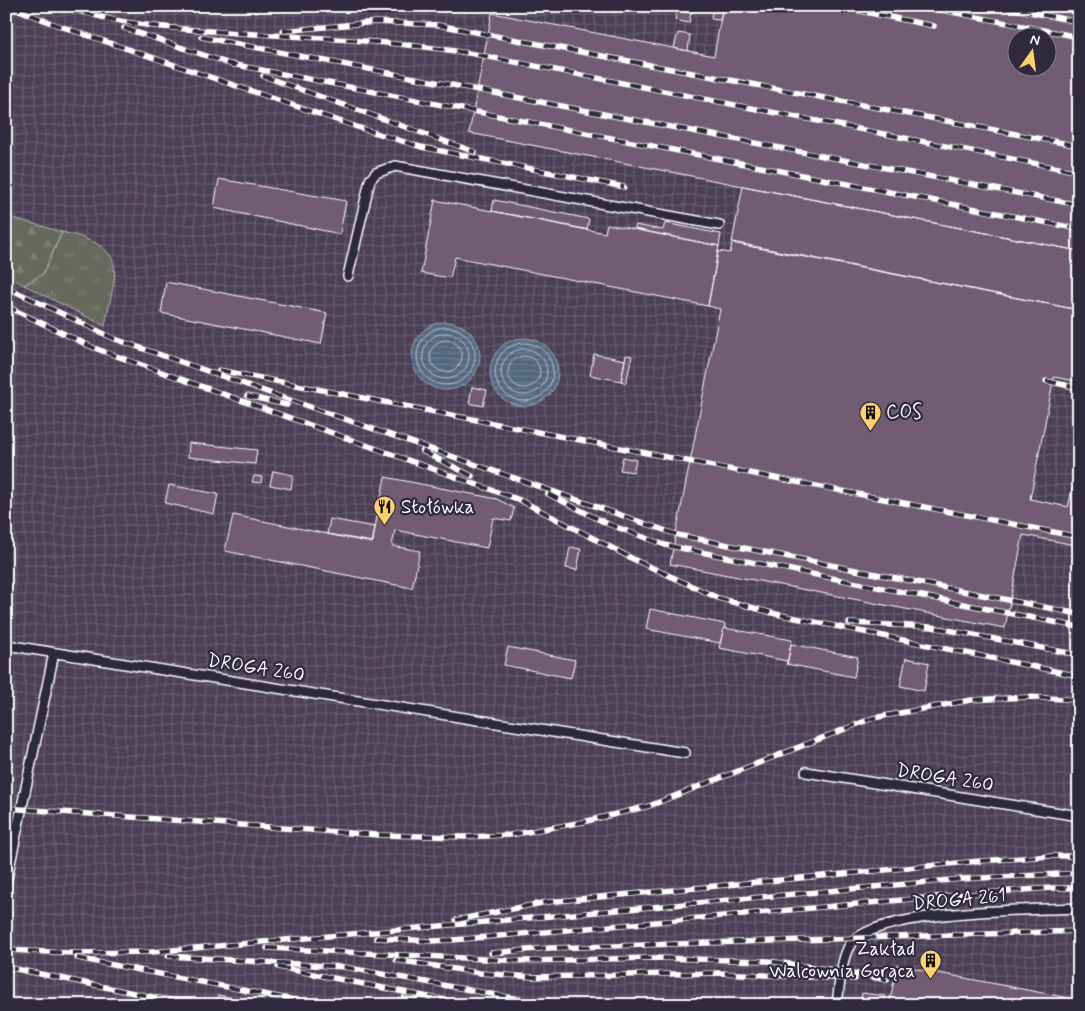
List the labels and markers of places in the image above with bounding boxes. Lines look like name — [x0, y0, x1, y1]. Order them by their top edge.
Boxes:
building icon: COS — [858, 400, 882, 431]
place label: COS — [886, 400, 922, 425]
restaurant icon: Stołówka — [373, 495, 397, 526]
place label: Stołówka — [401, 495, 474, 520]
place label: Zakład Walcownia Gorąca — [769, 937, 915, 984]
building icon: Zakład Walcownia Gorąca — [919, 948, 943, 979]

